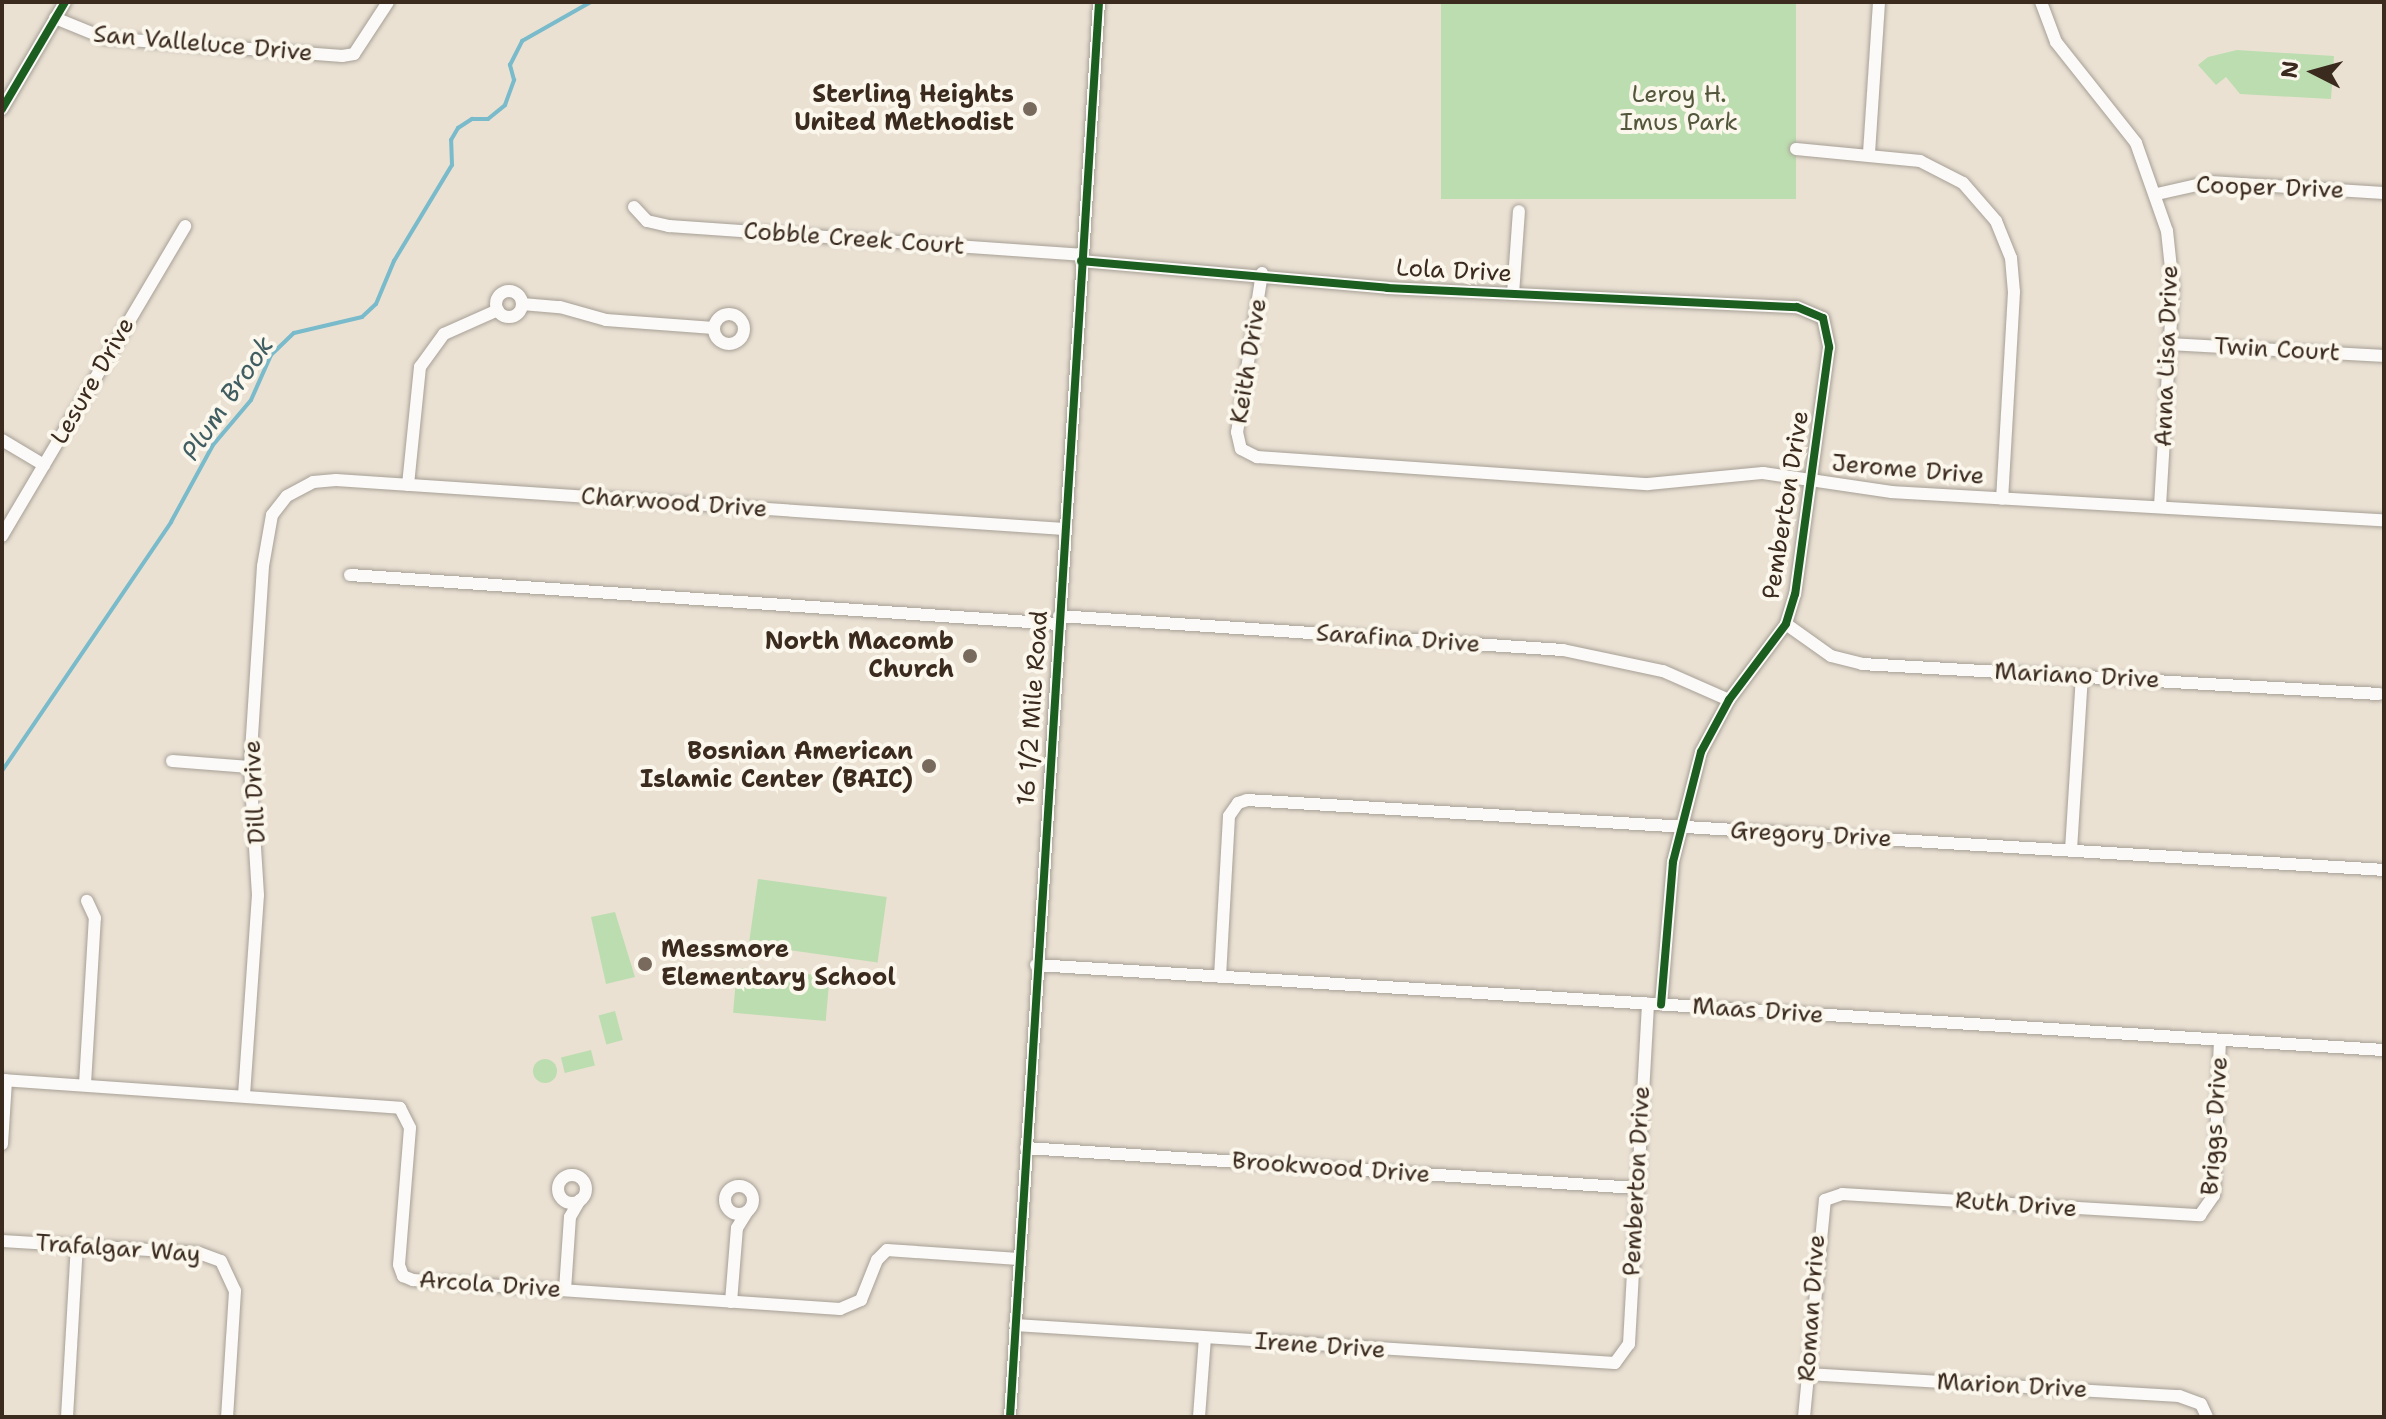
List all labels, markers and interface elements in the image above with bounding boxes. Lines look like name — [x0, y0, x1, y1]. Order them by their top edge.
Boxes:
street label: San Valleluce Drive — [92, 20, 314, 68]
north arrow — [2274, 32, 2354, 112]
text: N — [2274, 59, 2305, 80]
place label: Sterling Heights United Methodist — [794, 81, 1014, 137]
park label: Leroy H. Imus Park — [1620, 81, 1738, 137]
marker: Sterling Heights United Methodist — [1021, 100, 1039, 118]
street label: Cooper Drive — [2195, 171, 2345, 205]
street label: Cobble Creek Court — [742, 217, 966, 261]
street label: Lola Drive — [1395, 254, 1513, 288]
street label: Anna Lisa Drive — [2149, 265, 2185, 447]
street label: Keith Drive — [1225, 296, 1273, 426]
street label: Lesure Drive — [45, 312, 141, 450]
water label: Plum Brook — [174, 330, 280, 466]
street label: Twin Court — [2213, 332, 2341, 368]
street label: Pemberton Drive — [1757, 409, 1815, 601]
street label: Jerome Drive — [1830, 449, 1986, 491]
street label: Charwood Drive — [580, 482, 768, 524]
street label: 16 1/2 Mile Road — [1012, 610, 1054, 806]
street label: Sarafina Drive — [1315, 619, 1481, 659]
place label: North Macomb Church — [765, 628, 954, 684]
marker: North Macomb Church — [961, 647, 979, 665]
street label: Mariano Drive — [1994, 657, 2160, 695]
place label: Bosnian American Islamic Center (BAIC) — [640, 738, 913, 794]
street label: Dill Drive — [238, 739, 272, 845]
marker: Bosnian American Islamic Center (BAIC) — [920, 757, 938, 775]
street label: Gregory Drive — [1729, 816, 1893, 854]
place label: Messmore Elementary School — [661, 936, 896, 992]
marker: Messmore Elementary School — [636, 955, 654, 973]
street label: Maas Drive — [1691, 992, 1825, 1030]
street label: Briggs Drive — [2196, 1056, 2234, 1196]
street label: Pemberton Drive — [1618, 1085, 1656, 1277]
street label: Brookwood Drive — [1231, 1147, 1431, 1189]
street label: Ruth Drive — [1954, 1186, 2078, 1224]
street label: Trafalgar Way — [34, 1229, 202, 1269]
street label: Roman Drive — [1792, 1233, 1832, 1383]
street label: Arcola Drive — [418, 1266, 562, 1304]
street label: Irene Drive — [1254, 1327, 1386, 1365]
street label: Marion Drive — [1936, 1368, 2088, 1404]

